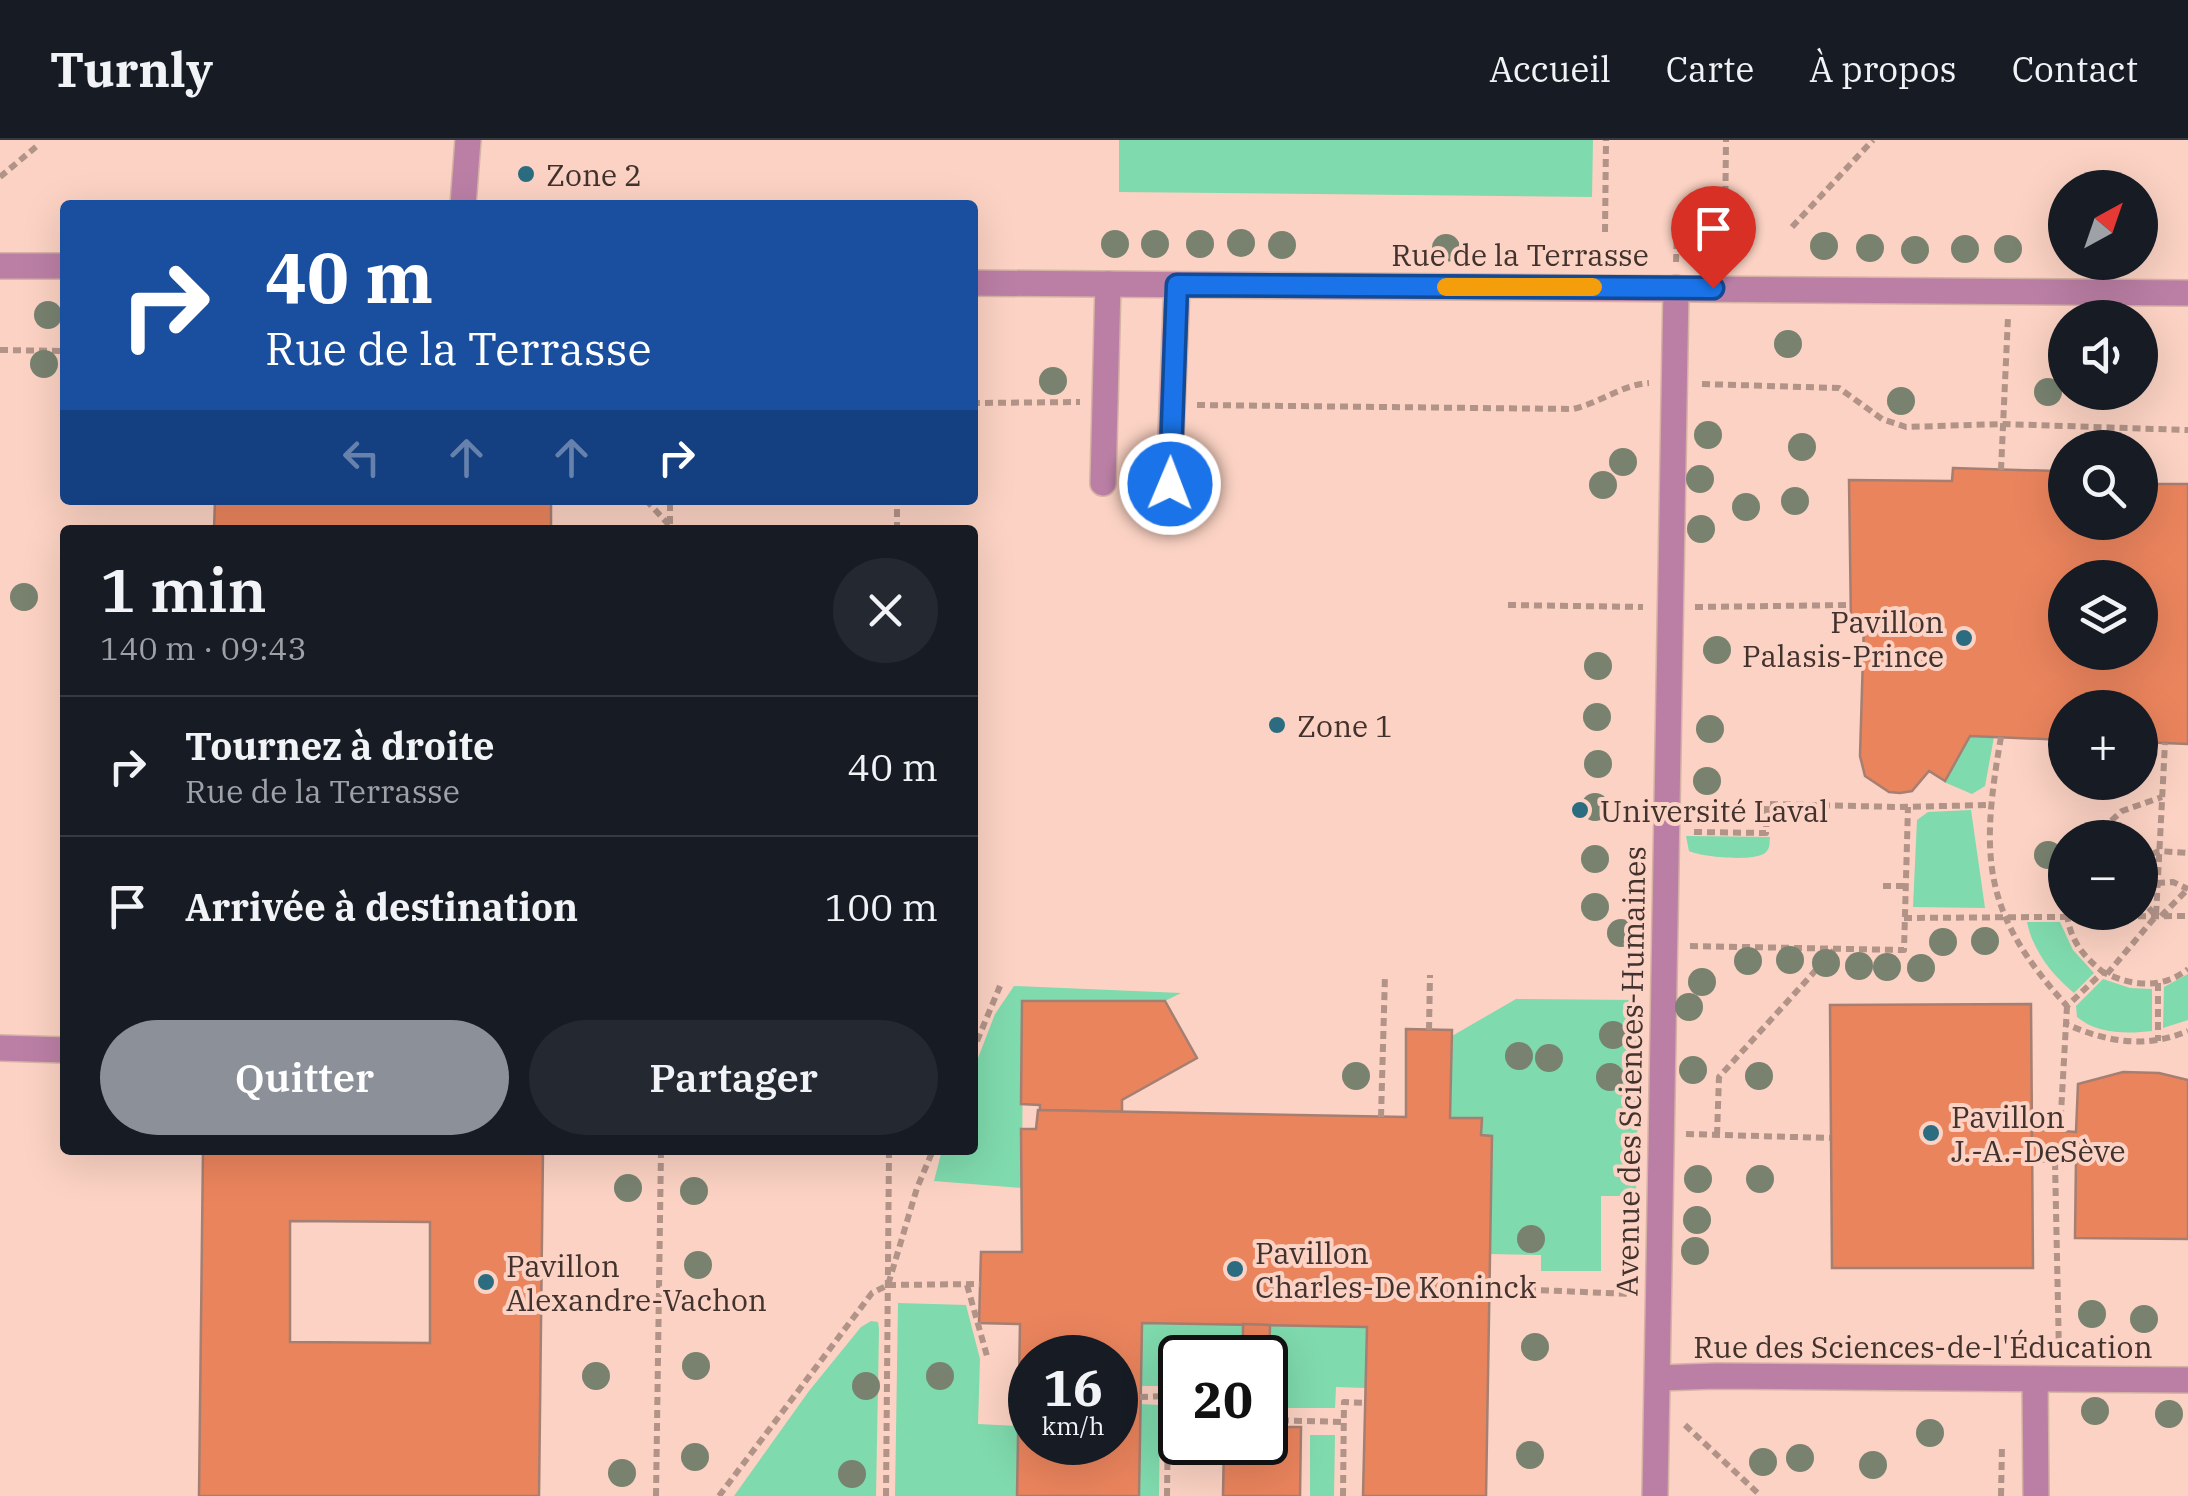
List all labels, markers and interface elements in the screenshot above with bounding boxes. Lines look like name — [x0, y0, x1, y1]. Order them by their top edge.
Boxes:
text: Turnly — [50, 38, 213, 100]
text: Accueil — [1489, 46, 1611, 92]
text: Carte — [1666, 46, 1754, 92]
text: À propos — [1809, 46, 1957, 92]
text: Contact — [2012, 46, 2138, 92]
place label: Zone 2 — [546, 155, 642, 194]
marker: Zone 2 — [515, 163, 537, 185]
north arrow — [2048, 170, 2158, 280]
map controls — [2048, 170, 2158, 930]
pin — [1671, 186, 1756, 289]
icon: arrive — [1686, 201, 1741, 256]
text: 40 m — [265, 231, 433, 322]
street label: Rue de la Terrasse — [1391, 235, 1649, 274]
icon: right — [100, 240, 230, 370]
button: sound — [2048, 300, 2158, 410]
text: Rue de la Terrasse — [265, 319, 652, 377]
icon: left — [334, 430, 389, 485]
icon: ahead — [439, 430, 494, 485]
icon: ahead — [544, 430, 599, 485]
icon: right — [649, 430, 704, 485]
button: search — [2048, 430, 2158, 540]
position arrow — [1118, 432, 1222, 536]
text: 1 min — [100, 550, 267, 629]
button: close — [833, 558, 938, 663]
button: layers — [2048, 560, 2158, 670]
place label: Pavillon Palasis-Prince — [1742, 602, 1944, 675]
text: 140 m · 09:43 — [100, 627, 307, 669]
marker: Pavillon Palasis-Prince — [1953, 627, 1975, 649]
button: + — [2048, 690, 2158, 800]
place label: Zone 1 — [1297, 706, 1393, 745]
marker: Zone 1 — [1266, 714, 1288, 736]
text: Tournez à droite — [185, 721, 494, 770]
icon: right — [100, 739, 155, 794]
text: 40 m — [847, 742, 938, 791]
text: Rue de la Terrasse — [185, 770, 460, 812]
place label: Université Laval — [1600, 791, 1828, 830]
marker: Université Laval — [1569, 799, 1591, 821]
button: − — [2048, 820, 2158, 930]
street label: Avenue des Sciences-Humaines — [1607, 846, 1653, 1296]
icon: arrive — [100, 879, 155, 934]
text: Arrivée à destination — [185, 882, 578, 931]
text: 100 m — [825, 882, 938, 931]
button: Quitter — [100, 1020, 509, 1135]
button: Partager — [529, 1020, 938, 1135]
place label: Pavillon J.-A.-DeSève — [1951, 1097, 2126, 1170]
marker: Pavillon J.-A.-DeSève — [1920, 1122, 1942, 1144]
place label: Pavillon Charles-De Koninck — [1255, 1233, 1537, 1306]
place label: Pavillon Alexandre-Vachon — [506, 1246, 767, 1319]
marker: Pavillon Charles-De Koninck — [1224, 1258, 1246, 1280]
marker: Pavillon Alexandre-Vachon — [475, 1271, 497, 1293]
street label: Rue des Sciences-de-l'Éducation — [1693, 1327, 2153, 1366]
speed limit sign: 20 — [1158, 1335, 1288, 1465]
text: 16 — [1043, 1355, 1103, 1420]
text: km/h — [1041, 1409, 1105, 1442]

